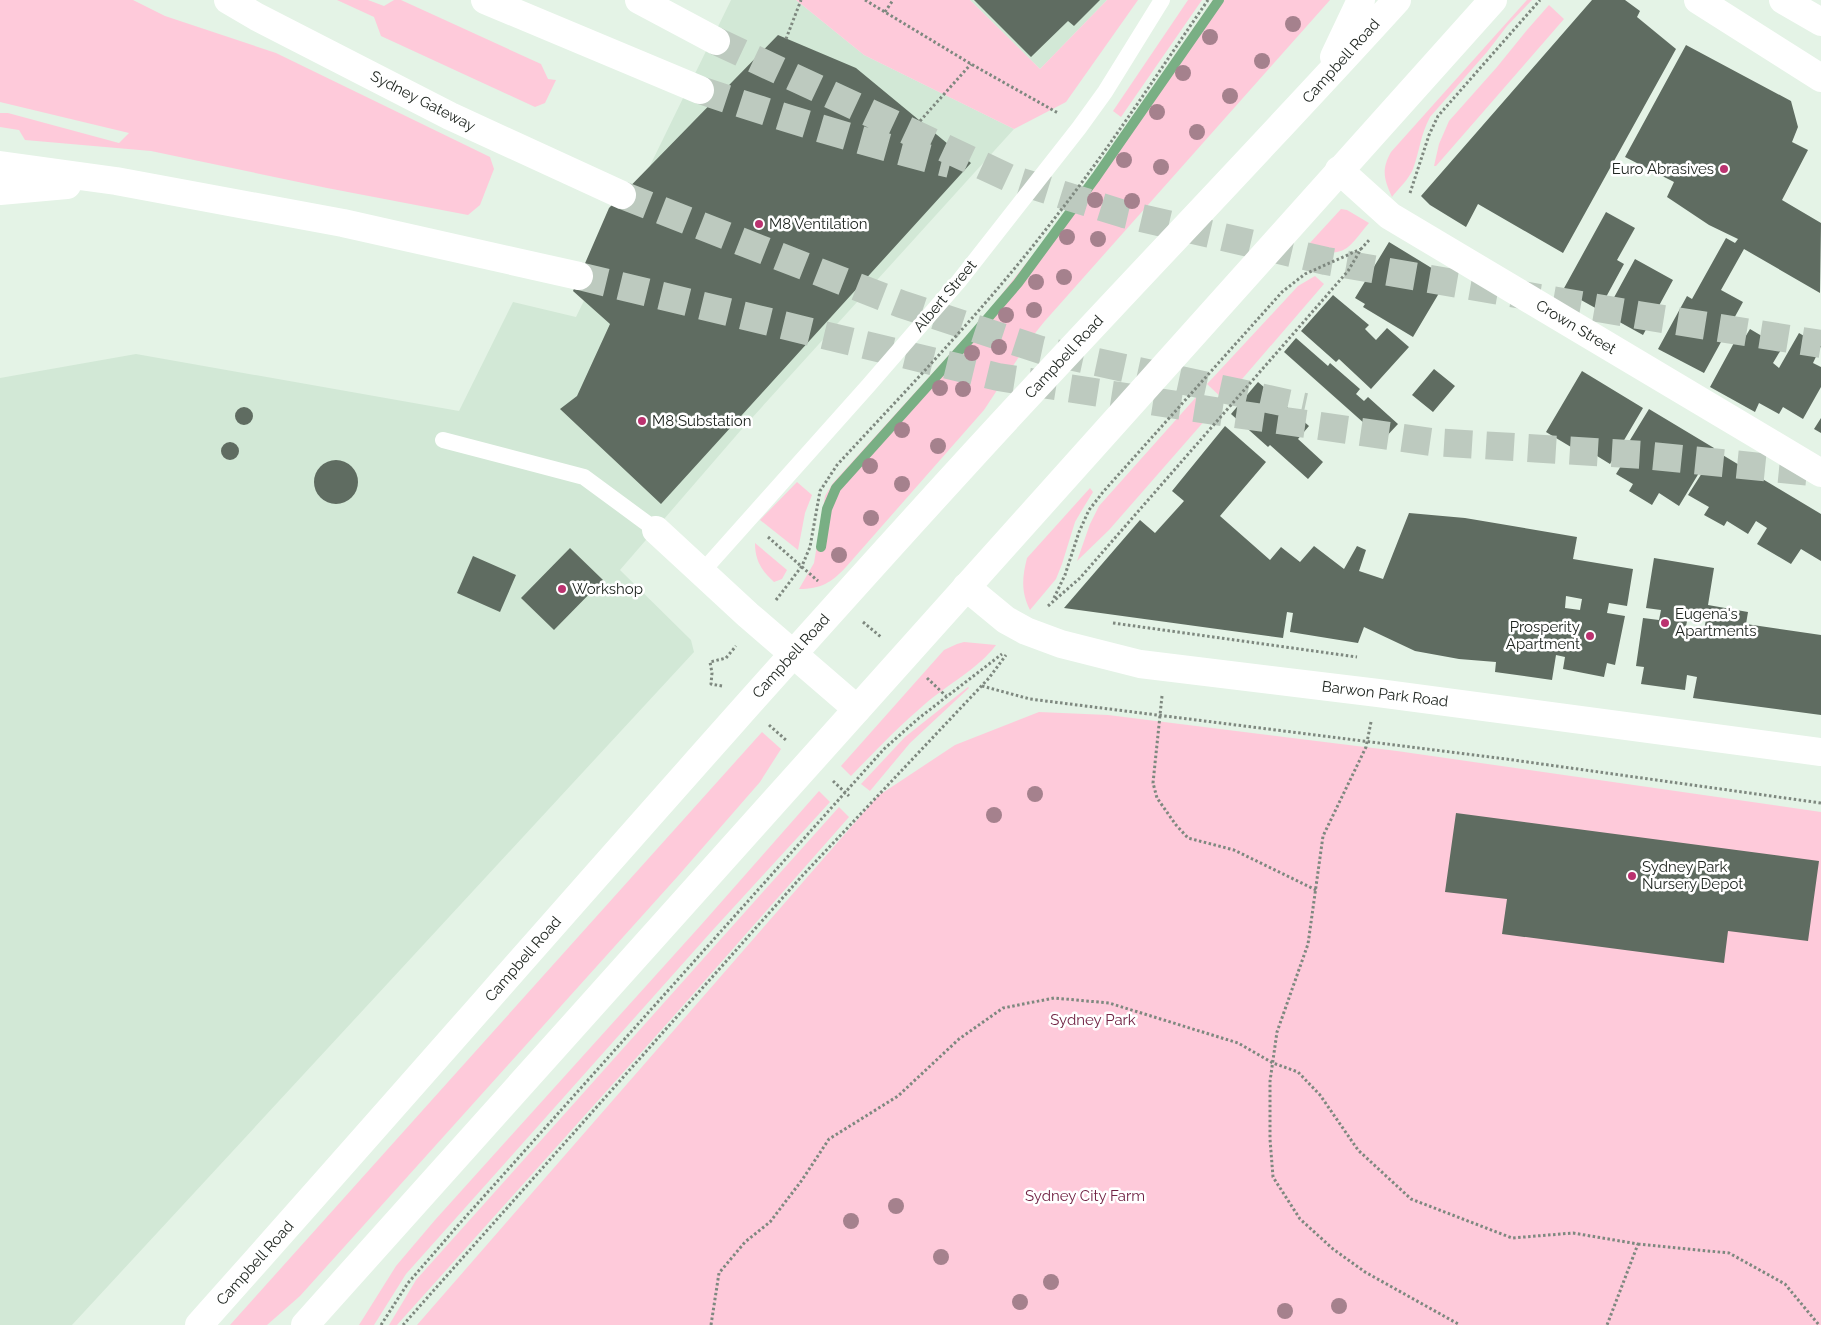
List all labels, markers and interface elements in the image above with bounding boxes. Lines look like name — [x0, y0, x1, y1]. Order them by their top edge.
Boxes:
street label: Campbell Road — [1298, 15, 1384, 107]
street label: Sydney Gateway — [368, 67, 478, 135]
place label: Euro Abrasives — [1612, 160, 1714, 178]
marker: Euro Abrasives — [1718, 163, 1730, 175]
place label: M8 Ventilation — [769, 215, 867, 233]
marker: M8 Ventilation — [753, 218, 765, 230]
street label: Albert Street — [910, 257, 980, 335]
street label: Crown Street — [1533, 296, 1619, 358]
street label: Campbell Road — [1021, 312, 1107, 402]
place label: M8 Substation — [652, 412, 752, 430]
marker: M8 Substation — [636, 415, 648, 427]
place label: Workshop — [572, 580, 643, 598]
marker: Workshop — [556, 583, 568, 595]
place label: Eugena's Apartments — [1675, 605, 1756, 640]
street label: Campbell Road — [748, 610, 834, 702]
marker: Eugena's Apartments — [1659, 617, 1671, 629]
place label: Prosperity Apartment — [1506, 618, 1580, 653]
marker: Prosperity Apartment — [1584, 630, 1596, 642]
street label: Barwon Park Road — [1321, 677, 1449, 711]
place label: Sydney Park Nursery Depot — [1642, 858, 1743, 893]
marker: Sydney Park Nursery Depot — [1626, 870, 1638, 882]
street label: Campbell Road — [481, 913, 565, 1005]
park label: Sydney Park — [1050, 1011, 1136, 1029]
park label: Sydney City Farm — [1025, 1187, 1145, 1205]
street label: Campbell Road — [212, 1217, 298, 1309]

